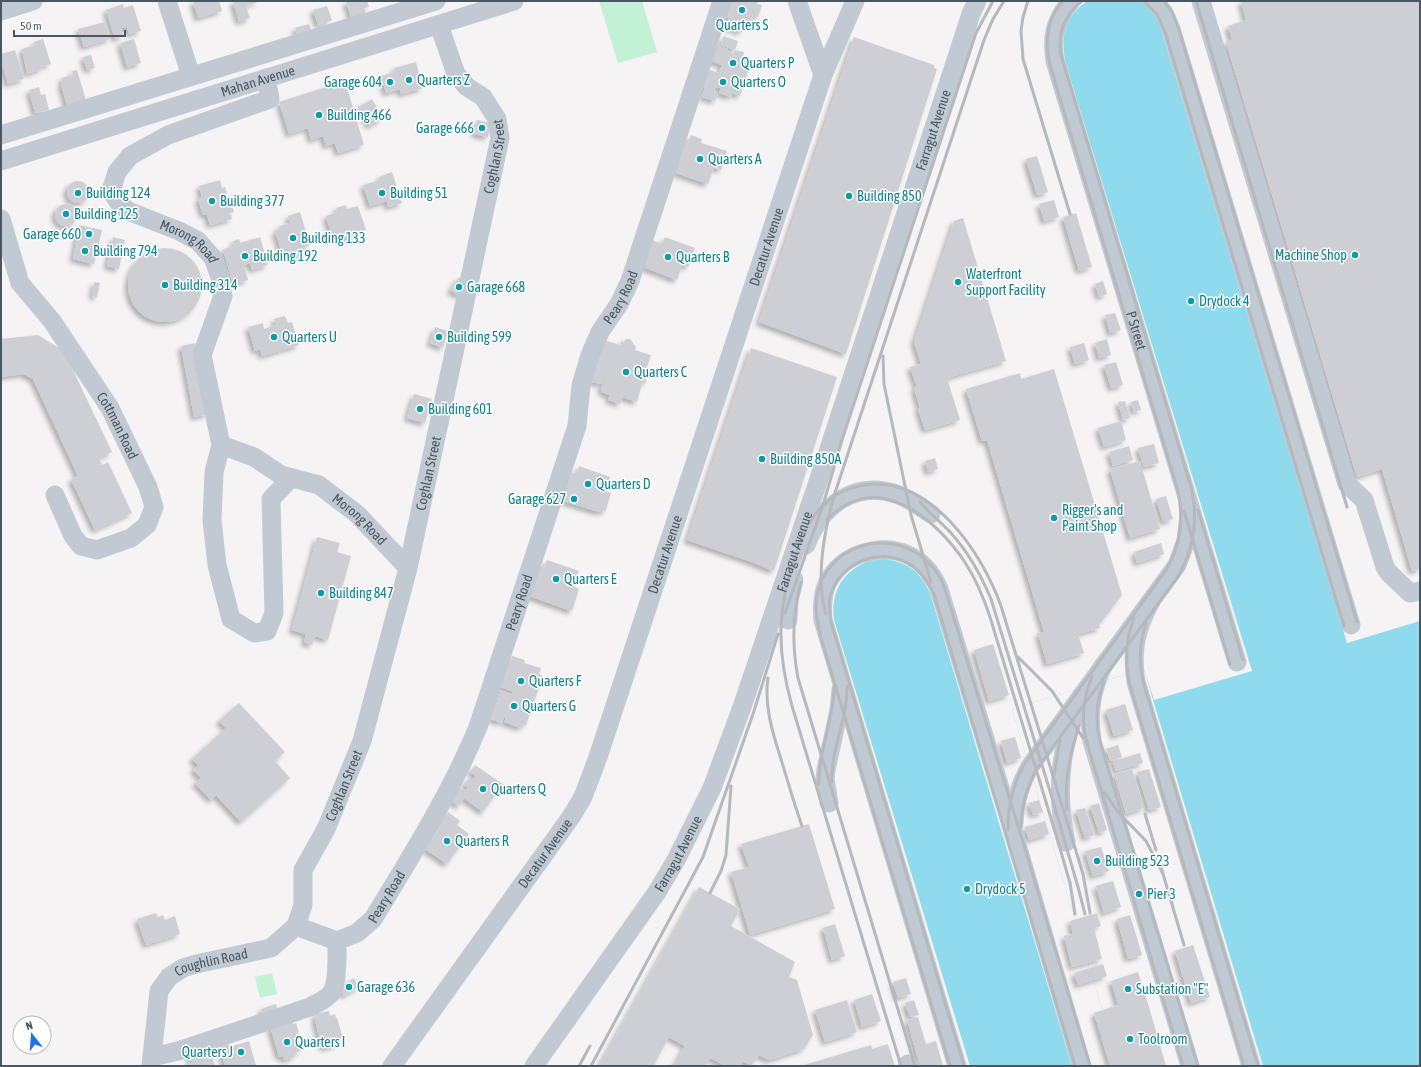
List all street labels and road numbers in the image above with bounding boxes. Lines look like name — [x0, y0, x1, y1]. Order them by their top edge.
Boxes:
street label: Mahan Avenue — [219, 62, 297, 100]
street label: Farragut Avenue — [912, 88, 954, 172]
street label: Coghlan Street — [480, 118, 508, 195]
street label: Decatur Avenue — [746, 206, 787, 288]
street label: Morong Road — [158, 216, 222, 265]
street label: Peary Road — [600, 269, 641, 327]
street label: P Street — [1123, 309, 1150, 352]
street label: Cottman Road — [94, 389, 141, 462]
street label: Coghlan Street — [413, 435, 444, 512]
street label: Morong Road — [329, 490, 390, 548]
street label: Farragut Avenue — [773, 509, 815, 594]
street label: Decatur Avenue — [644, 513, 685, 596]
street label: Peary Road — [502, 572, 536, 633]
street label: Coghlan Street — [322, 748, 365, 824]
street label: Farragut Avenue — [651, 813, 705, 894]
street label: Decatur Avenue — [515, 816, 575, 891]
street label: Peary Road — [365, 868, 408, 926]
street label: Coughlin Road — [171, 945, 249, 979]

